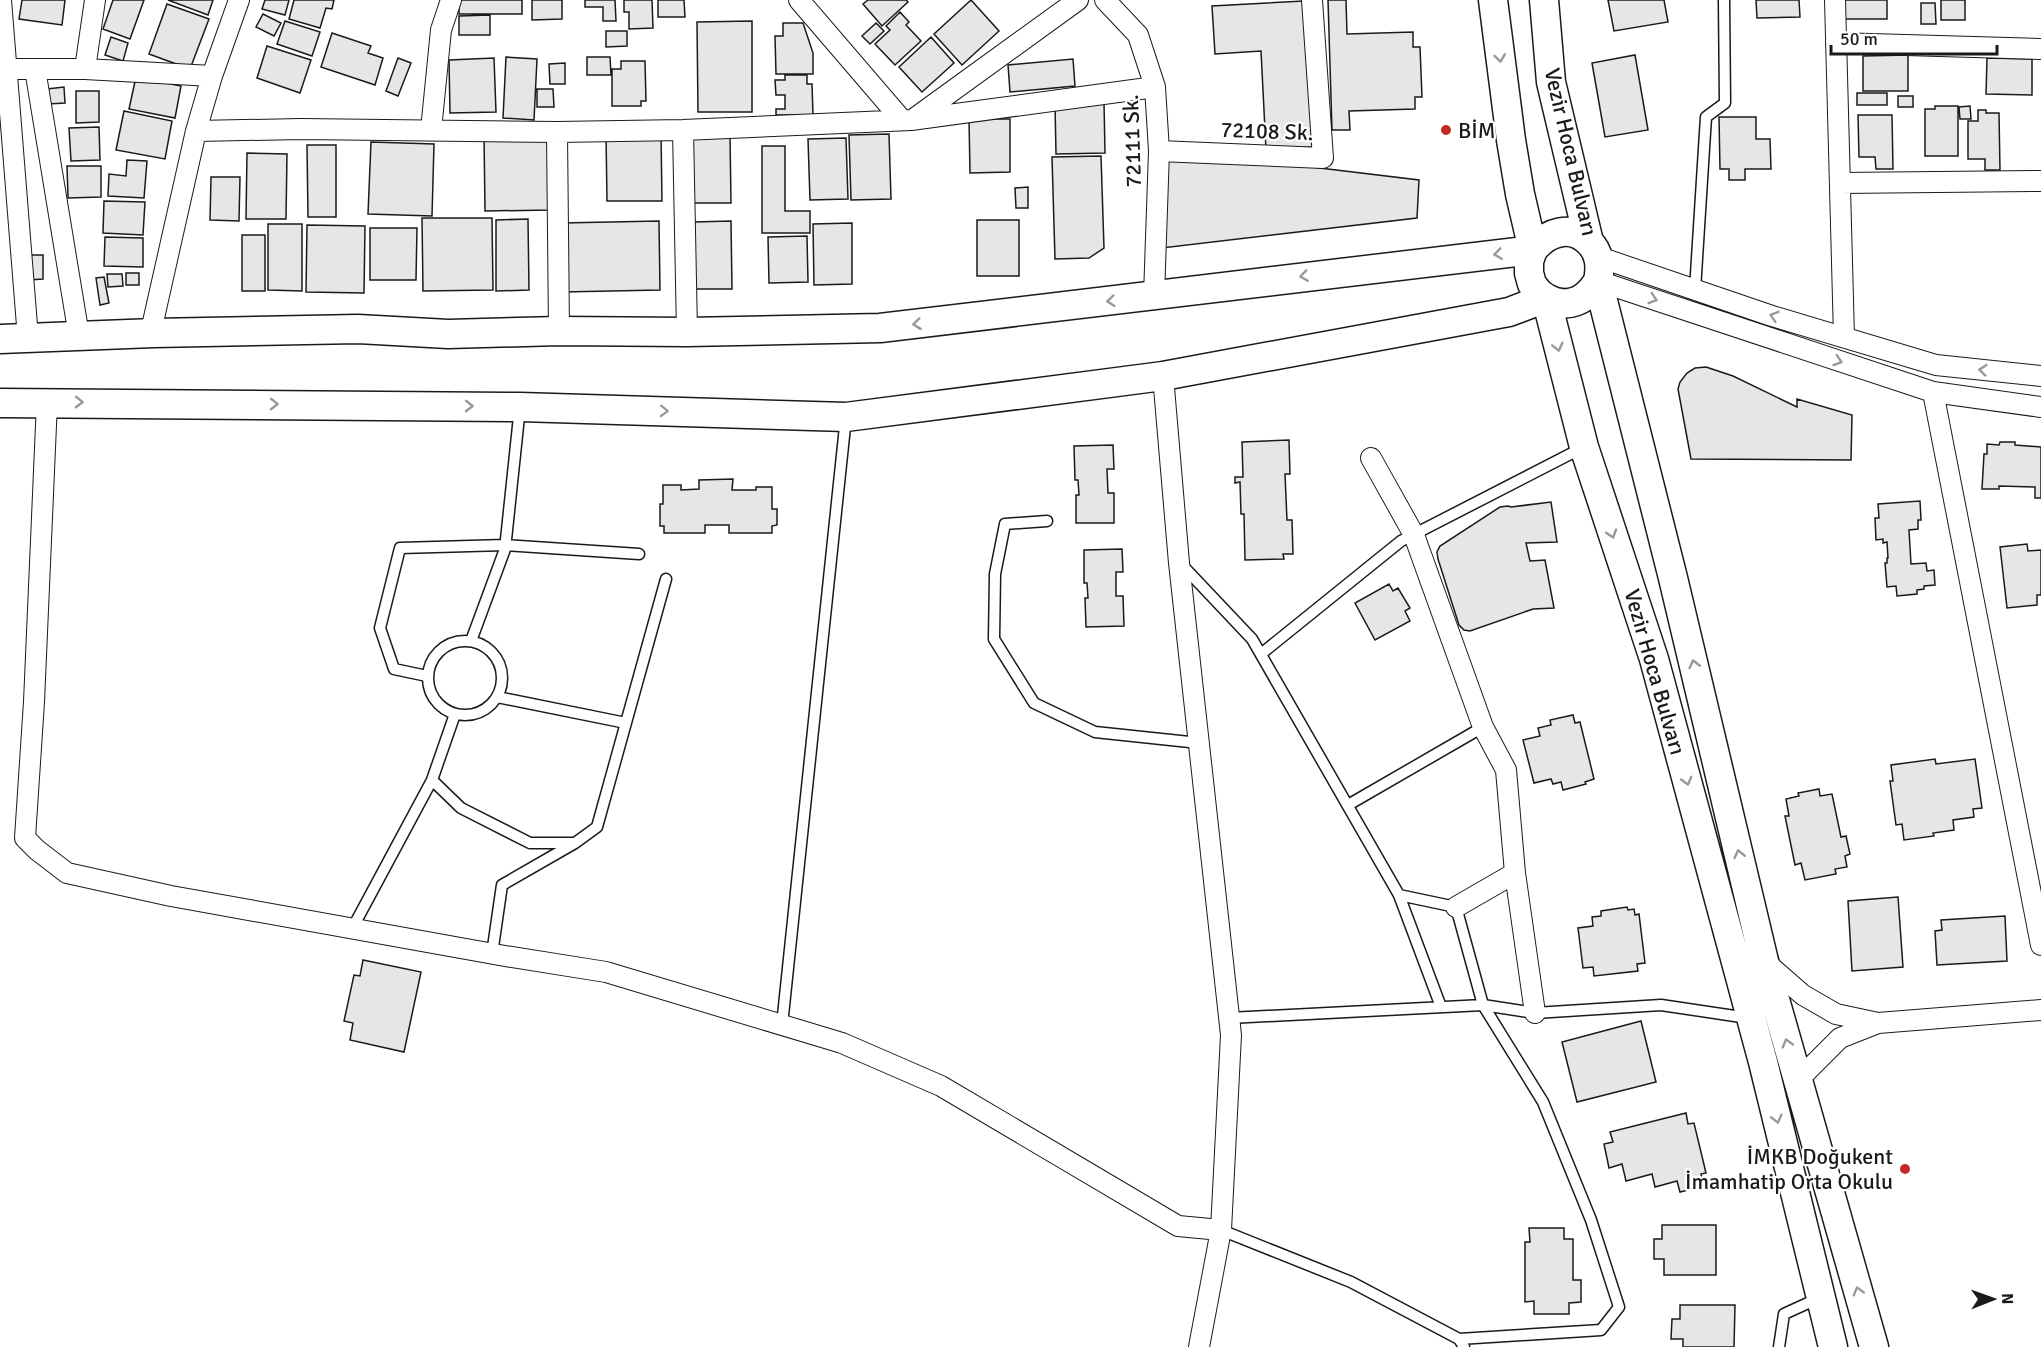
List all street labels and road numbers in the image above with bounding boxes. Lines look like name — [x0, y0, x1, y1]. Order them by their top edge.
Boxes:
street label: Vezir Hoca Bulvarı — [1539, 66, 1603, 238]
street label: 72111 Sk. — [1117, 94, 1147, 188]
street label: 72108 Sk. — [1220, 116, 1314, 146]
street label: Vezir Hoca Bulvarı — [1618, 586, 1692, 758]

